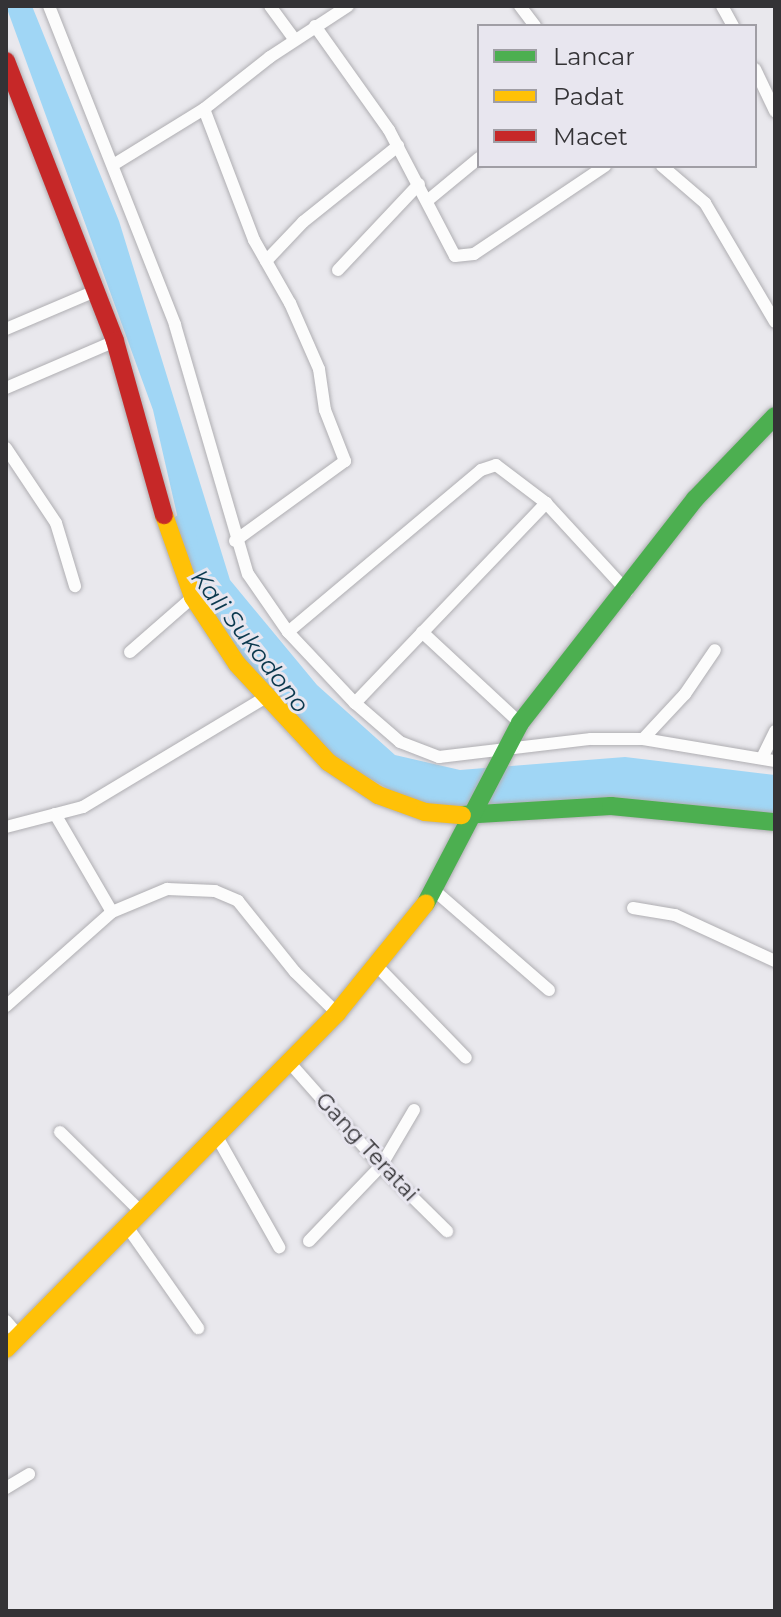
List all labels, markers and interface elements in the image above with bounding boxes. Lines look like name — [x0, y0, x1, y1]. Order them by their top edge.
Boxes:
legend — [477, 24, 757, 168]
text: Lancar — [553, 42, 635, 71]
text: Padat — [553, 82, 624, 111]
text: Macet — [553, 122, 628, 151]
water label: Kali Sukodono — [185, 563, 315, 719]
street label: Gang Teratai — [310, 1087, 424, 1207]

